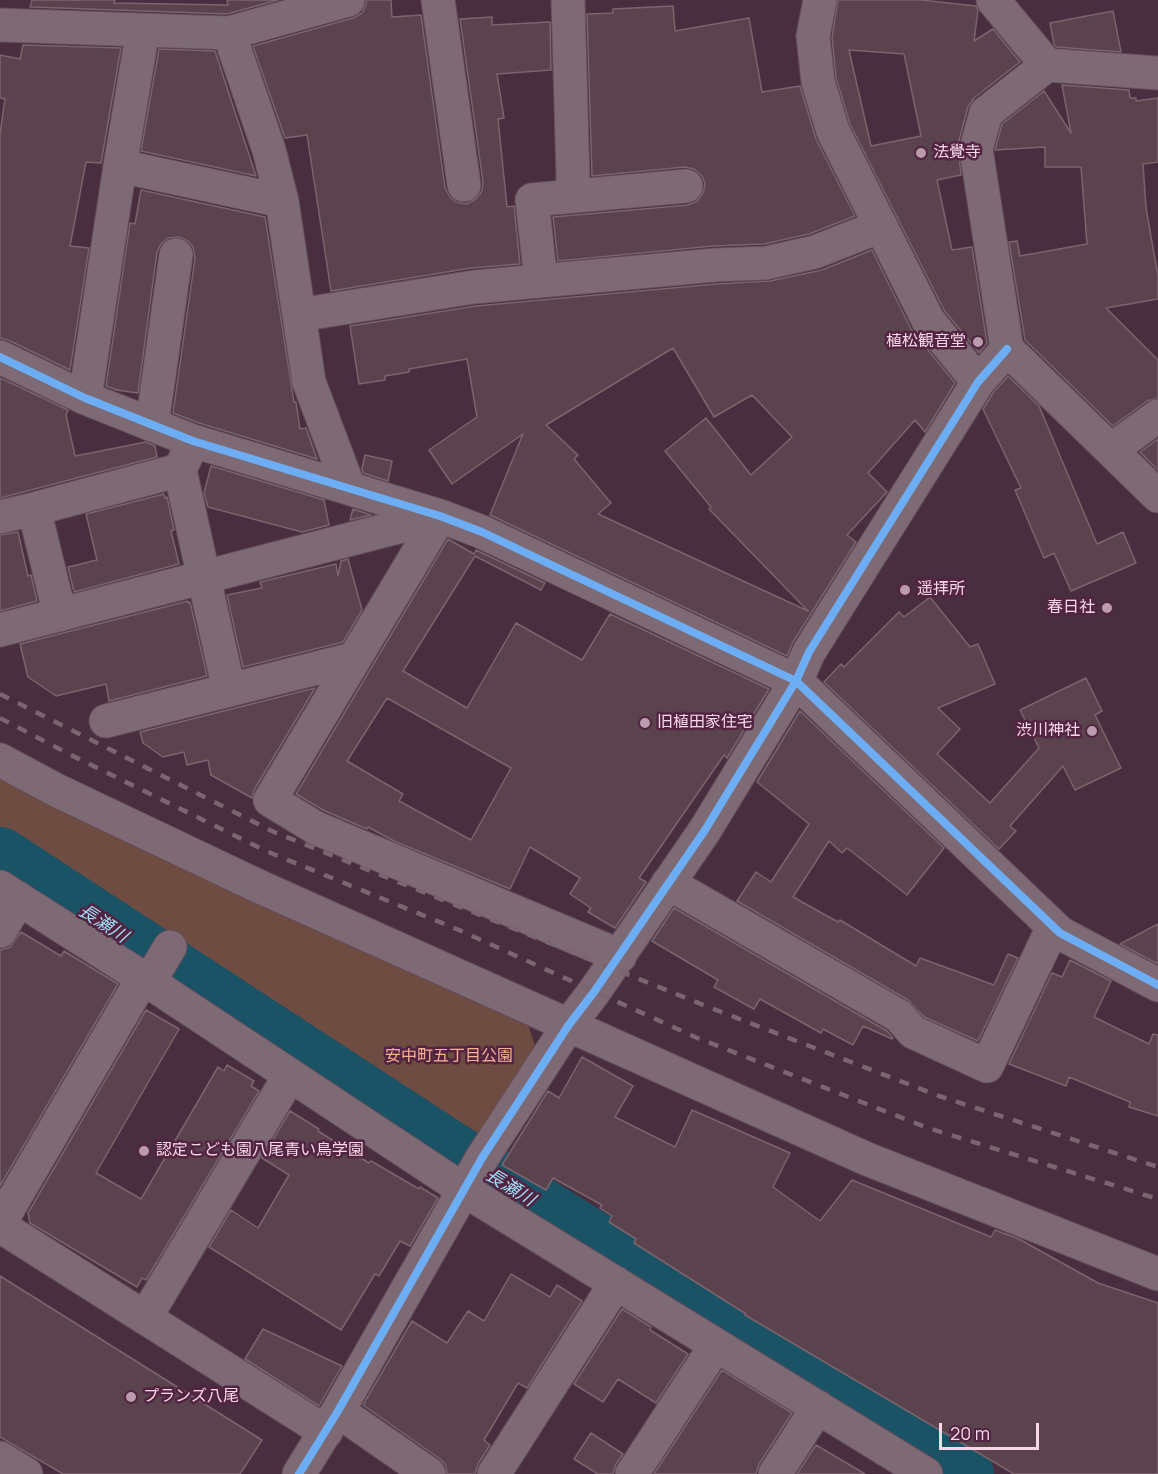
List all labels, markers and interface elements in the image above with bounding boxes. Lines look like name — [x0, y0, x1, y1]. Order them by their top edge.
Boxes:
place label: 法覺寺 — [933, 143, 981, 163]
marker: 法覺寺 — [914, 146, 928, 160]
place label: 植松観音堂 — [886, 332, 966, 352]
marker: 植松観音堂 — [971, 335, 985, 349]
place label: 遥拝所 — [917, 580, 965, 600]
marker: 遥拝所 — [898, 583, 912, 597]
place label: 春日社 — [1047, 598, 1095, 618]
marker: 春日社 — [1100, 601, 1114, 615]
place label: 旧植田家住宅 — [657, 713, 753, 733]
marker: 旧植田家住宅 — [638, 716, 652, 730]
place label: 渋川神社 — [1016, 721, 1080, 741]
marker: 渋川神社 — [1085, 724, 1099, 738]
water label: 長瀬川 — [74, 900, 132, 948]
park label: 安中町五丁目公園 — [385, 1047, 513, 1067]
place label: 認定こども園八尾青い鳥学園 — [156, 1141, 364, 1161]
marker: 認定こども園八尾青い鳥学園 — [137, 1144, 151, 1158]
water label: 長瀬川 — [481, 1165, 539, 1211]
place label: プランズ八尾 — [143, 1387, 239, 1407]
marker: プランズ八尾 — [124, 1390, 138, 1404]
scale bar — [942, 1411, 1042, 1449]
text: 20 m — [950, 1421, 990, 1445]

